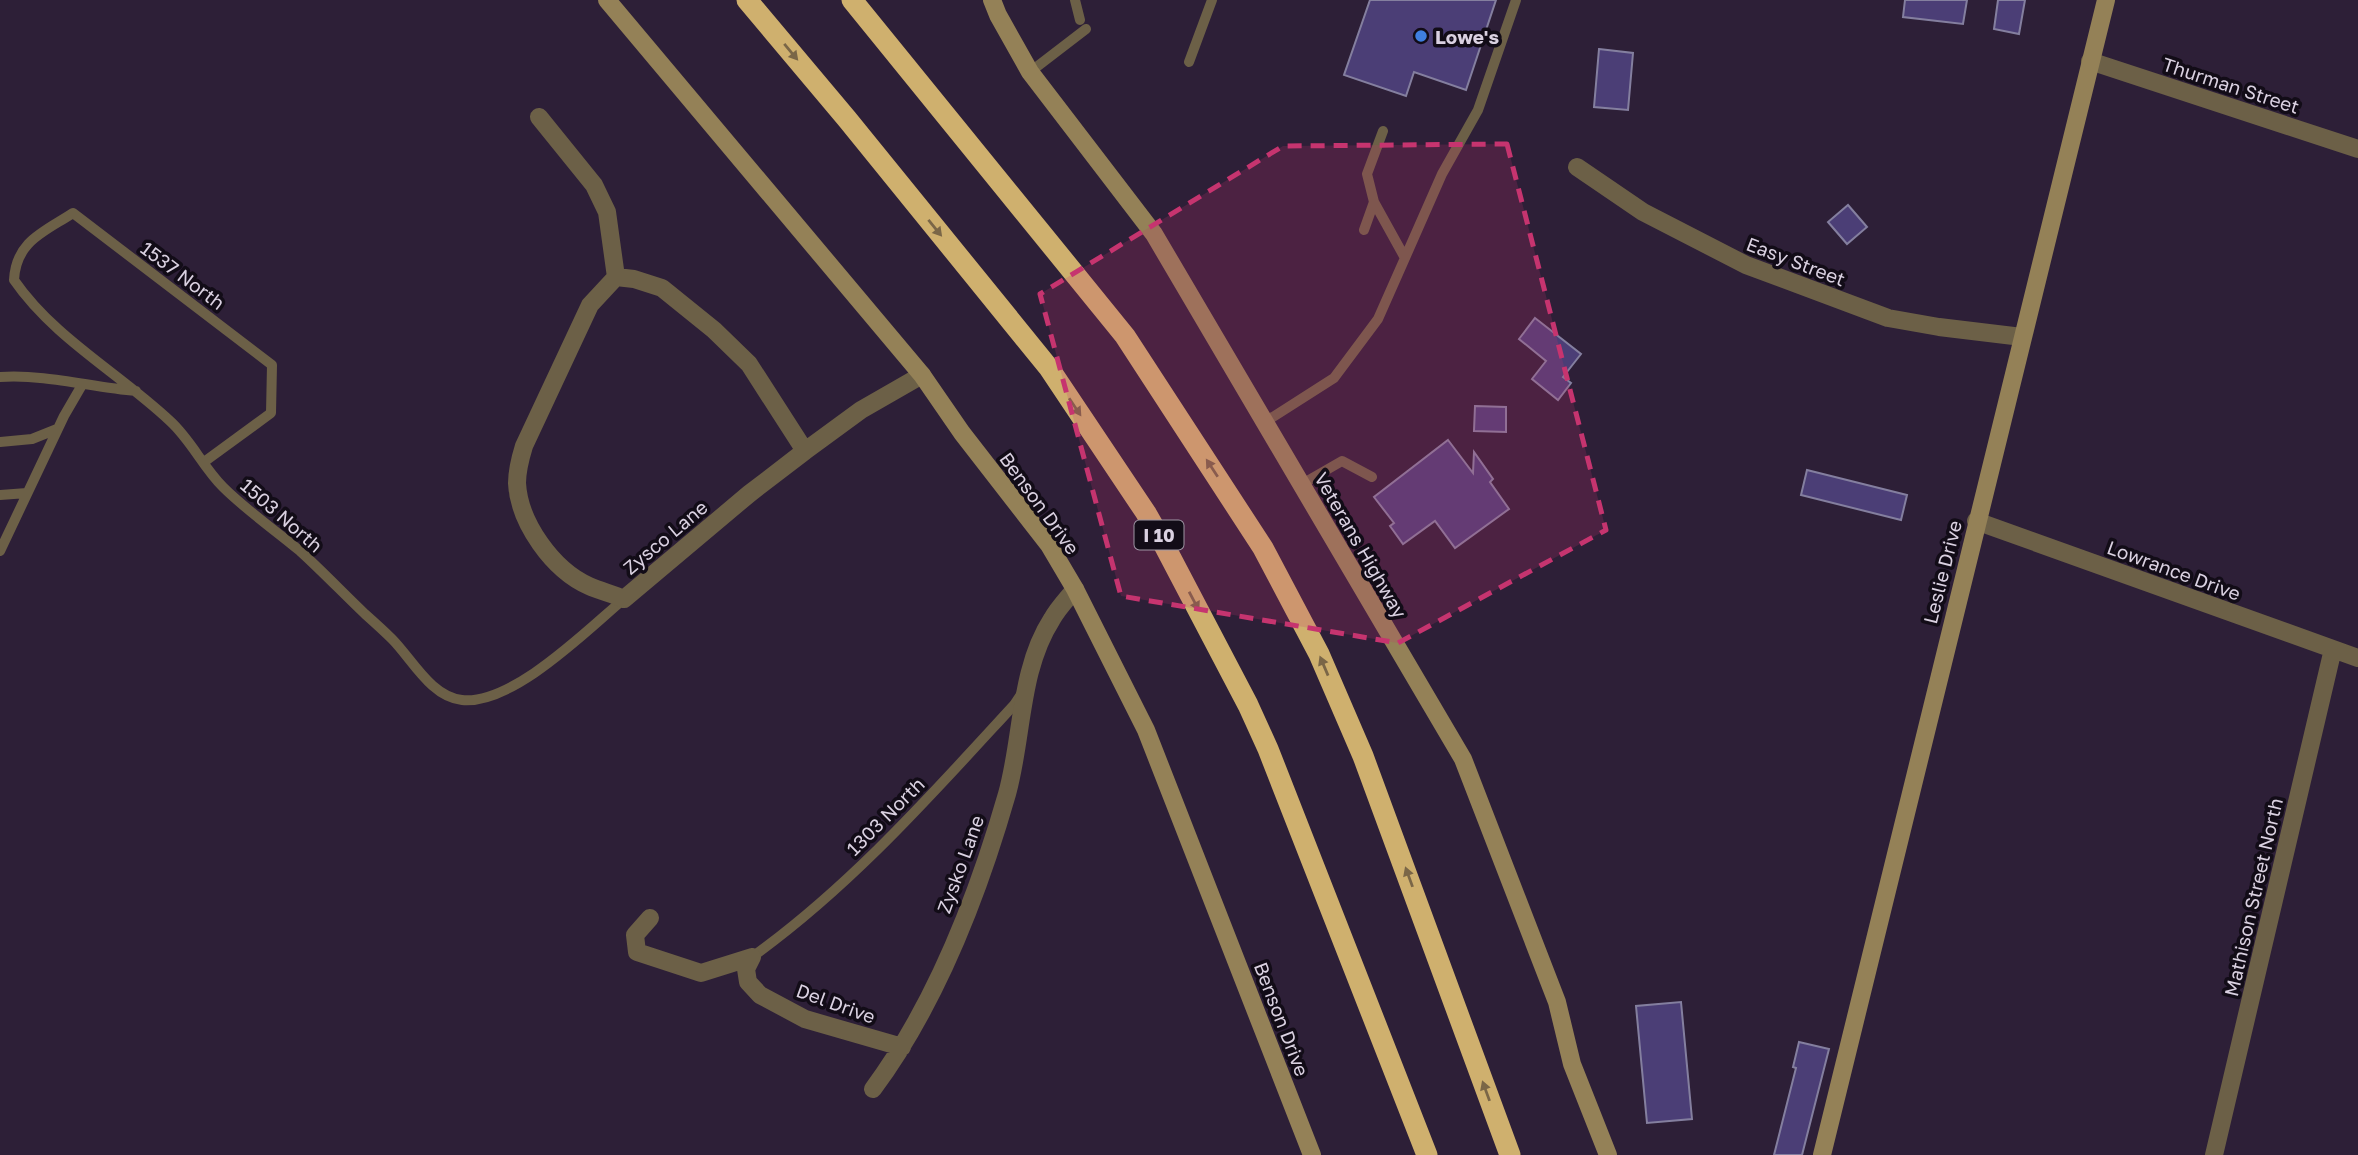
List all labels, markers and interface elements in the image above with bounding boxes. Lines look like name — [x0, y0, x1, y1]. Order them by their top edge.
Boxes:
place label: Lowe's — [1435, 25, 1499, 48]
marker: Lowe's — [1413, 28, 1429, 44]
one-way arrow — [783, 44, 798, 61]
street label: Thurman Street — [2160, 52, 2302, 118]
one-way arrow — [928, 219, 943, 237]
street label: Easy Street — [1743, 232, 1849, 290]
street label: 1537 North — [137, 236, 229, 314]
one-way arrow — [1068, 398, 1081, 417]
street label: Benson Drive — [995, 448, 1085, 558]
one-way arrow — [1205, 459, 1219, 477]
street label: Veterans Highway — [1310, 468, 1412, 622]
street label: 1503 North — [236, 473, 328, 557]
street label: Zysco Lane — [618, 495, 712, 579]
street label: Leslie Drive — [1918, 518, 1966, 626]
road number: I 10 — [1134, 520, 1184, 550]
street label: Lowrance Drive — [2104, 535, 2244, 605]
one-way arrow — [1188, 591, 1200, 611]
one-way arrow — [1318, 656, 1330, 676]
street label: 1303 North — [841, 772, 929, 860]
street label: Mathison Street North — [2219, 795, 2287, 999]
street label: Zysko Lane — [932, 812, 988, 916]
one-way arrow — [1403, 867, 1414, 888]
street label: Benson Drive — [1250, 959, 1314, 1079]
street label: Del Drive — [793, 978, 879, 1028]
one-way arrow — [1480, 1080, 1491, 1101]

